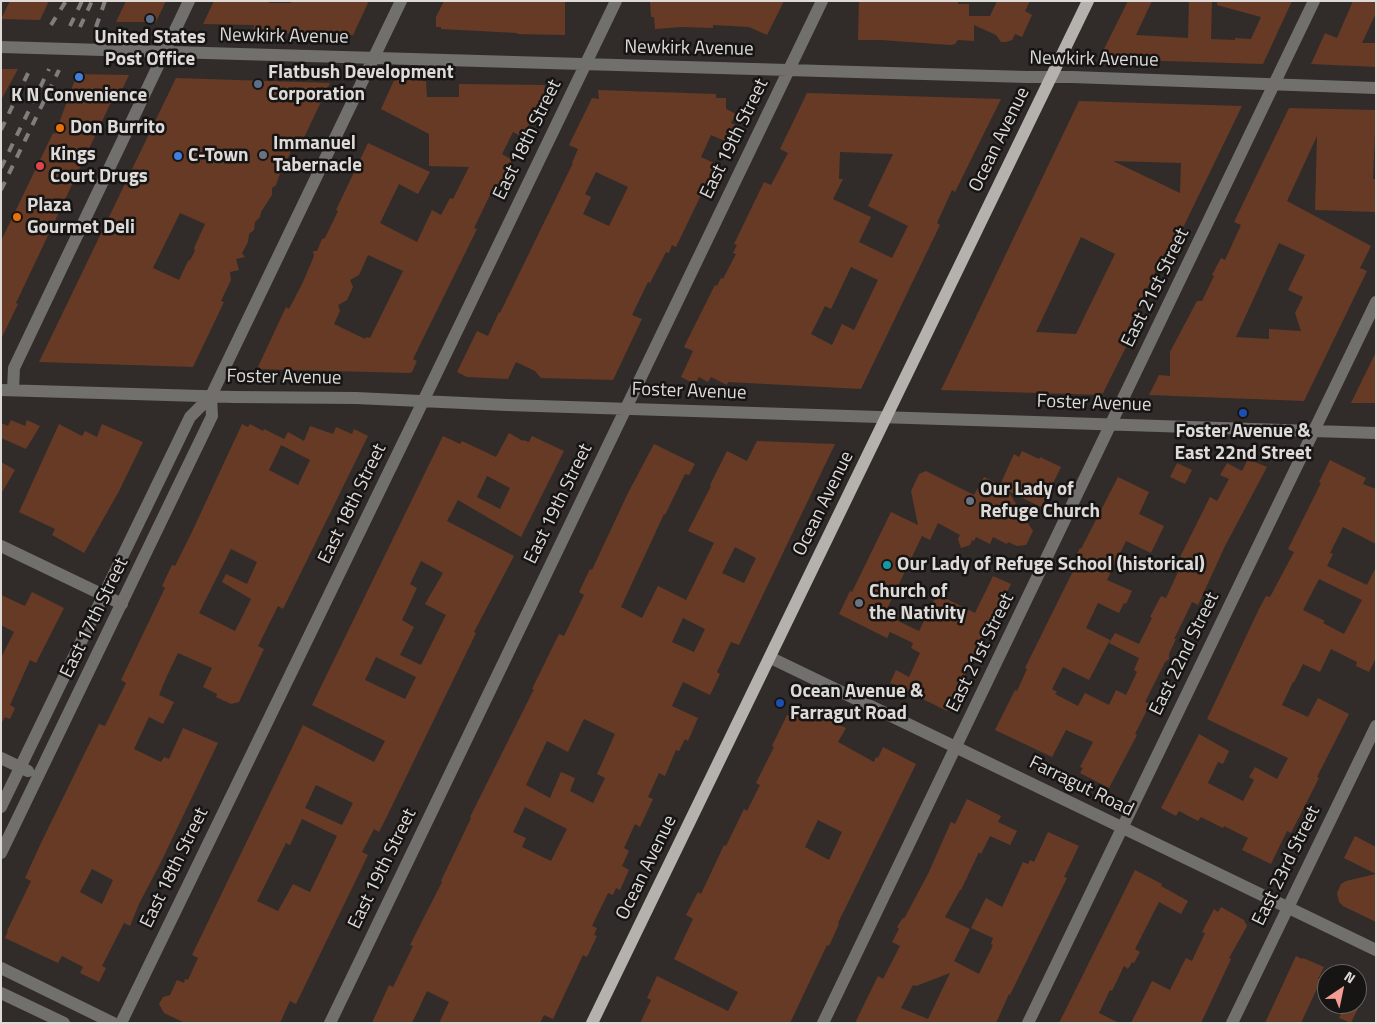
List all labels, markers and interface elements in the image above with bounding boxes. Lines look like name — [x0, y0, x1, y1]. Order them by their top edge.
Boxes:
marker: United States Post Office — [144, 13, 156, 25]
street label: Newkirk Avenue — [219, 24, 349, 50]
place label: United States Post Office — [94, 27, 206, 71]
street label: Newkirk Avenue — [624, 36, 754, 62]
street label: Newkirk Avenue — [1029, 47, 1159, 73]
place label: Flatbush Development Corporation — [268, 62, 454, 106]
marker: K N Convenience — [73, 71, 85, 83]
street label: East 19th Street — [696, 75, 774, 203]
street label: East 18th Street — [489, 76, 567, 204]
marker: Flatbush Development Corporation — [252, 78, 264, 90]
street label: Ocean Avenue — [965, 84, 1035, 196]
place label: K N Convenience — [11, 85, 147, 107]
place label: Don Burrito — [70, 117, 165, 139]
marker: Don Burrito — [54, 122, 66, 134]
place label: Immanuel Tabernacle — [273, 133, 362, 177]
place label: Kings Court Drugs — [50, 144, 148, 188]
place label: C-Town — [188, 145, 249, 167]
marker: Immanuel Tabernacle — [257, 149, 269, 161]
marker: C-Town — [172, 150, 184, 162]
marker: Kings Court Drugs — [34, 160, 46, 172]
place label: Plaza Gourmet Deli — [27, 195, 135, 239]
marker: Plaza Gourmet Deli — [11, 211, 23, 223]
street label: East 21st Street — [1117, 225, 1195, 351]
street label: Foster Avenue — [226, 366, 342, 390]
street label: Foster Avenue — [631, 379, 747, 405]
street label: Foster Avenue — [1036, 391, 1152, 417]
marker: Foster Avenue & East 22nd Street — [1237, 407, 1249, 419]
place label: Foster Avenue & East 22nd Street — [1174, 421, 1312, 465]
street label: East 18th Street — [314, 440, 392, 568]
street label: East 19th Street — [520, 440, 598, 568]
street label: Ocean Avenue — [789, 448, 859, 560]
place label: Our Lady of Refuge Church — [980, 479, 1100, 523]
marker: Our Lady of Refuge Church — [964, 495, 976, 507]
street label: East 17th Street — [56, 554, 134, 682]
place label: Our Lady of Refuge School (historical) — [897, 554, 1205, 576]
marker: Our Lady of Refuge School (historical) — [881, 559, 893, 571]
place label: Church of the Nativity — [869, 581, 966, 625]
street label: East 22nd Street — [1145, 589, 1225, 719]
street label: East 21st Street — [942, 590, 1020, 716]
marker: Church of the Nativity — [853, 597, 865, 609]
place label: Ocean Avenue & Farragut Road — [790, 681, 923, 725]
marker: Ocean Avenue & Farragut Road — [774, 697, 786, 709]
street label: Farragut Road — [1025, 752, 1137, 822]
street label: East 23rd Street — [1248, 802, 1326, 930]
street label: East 18th Street — [136, 804, 214, 932]
street label: East 19th Street — [344, 805, 422, 933]
street label: Ocean Avenue — [612, 812, 682, 924]
north arrow — [1317, 964, 1367, 1014]
text: N — [1340, 966, 1360, 988]

